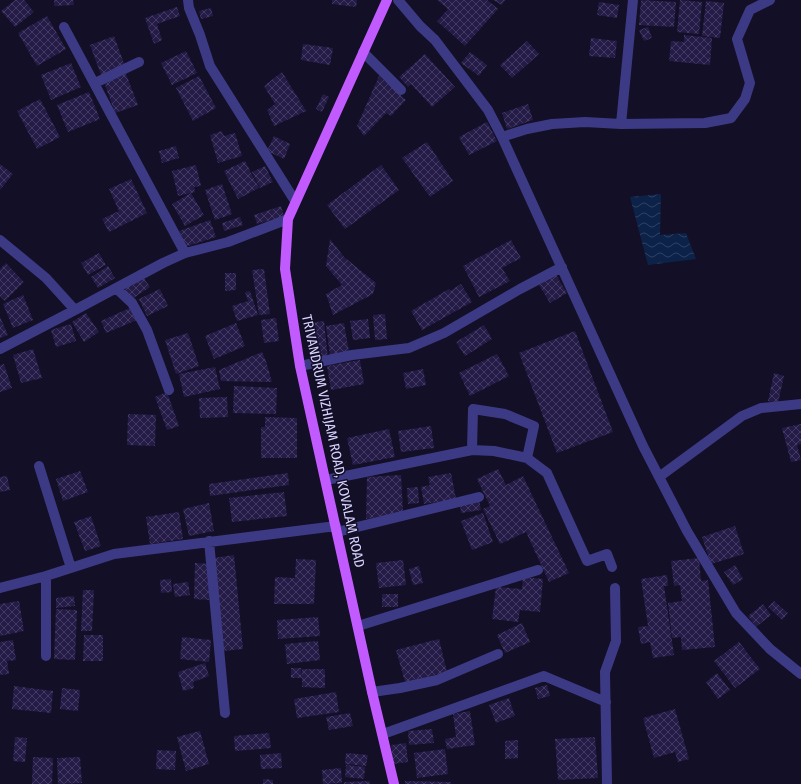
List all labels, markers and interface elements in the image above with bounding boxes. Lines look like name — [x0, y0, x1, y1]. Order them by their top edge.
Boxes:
street label: TRIVANDRUM VIZHIJAM ROAD, KOVALAM ROAD — [298, 313, 368, 569]

